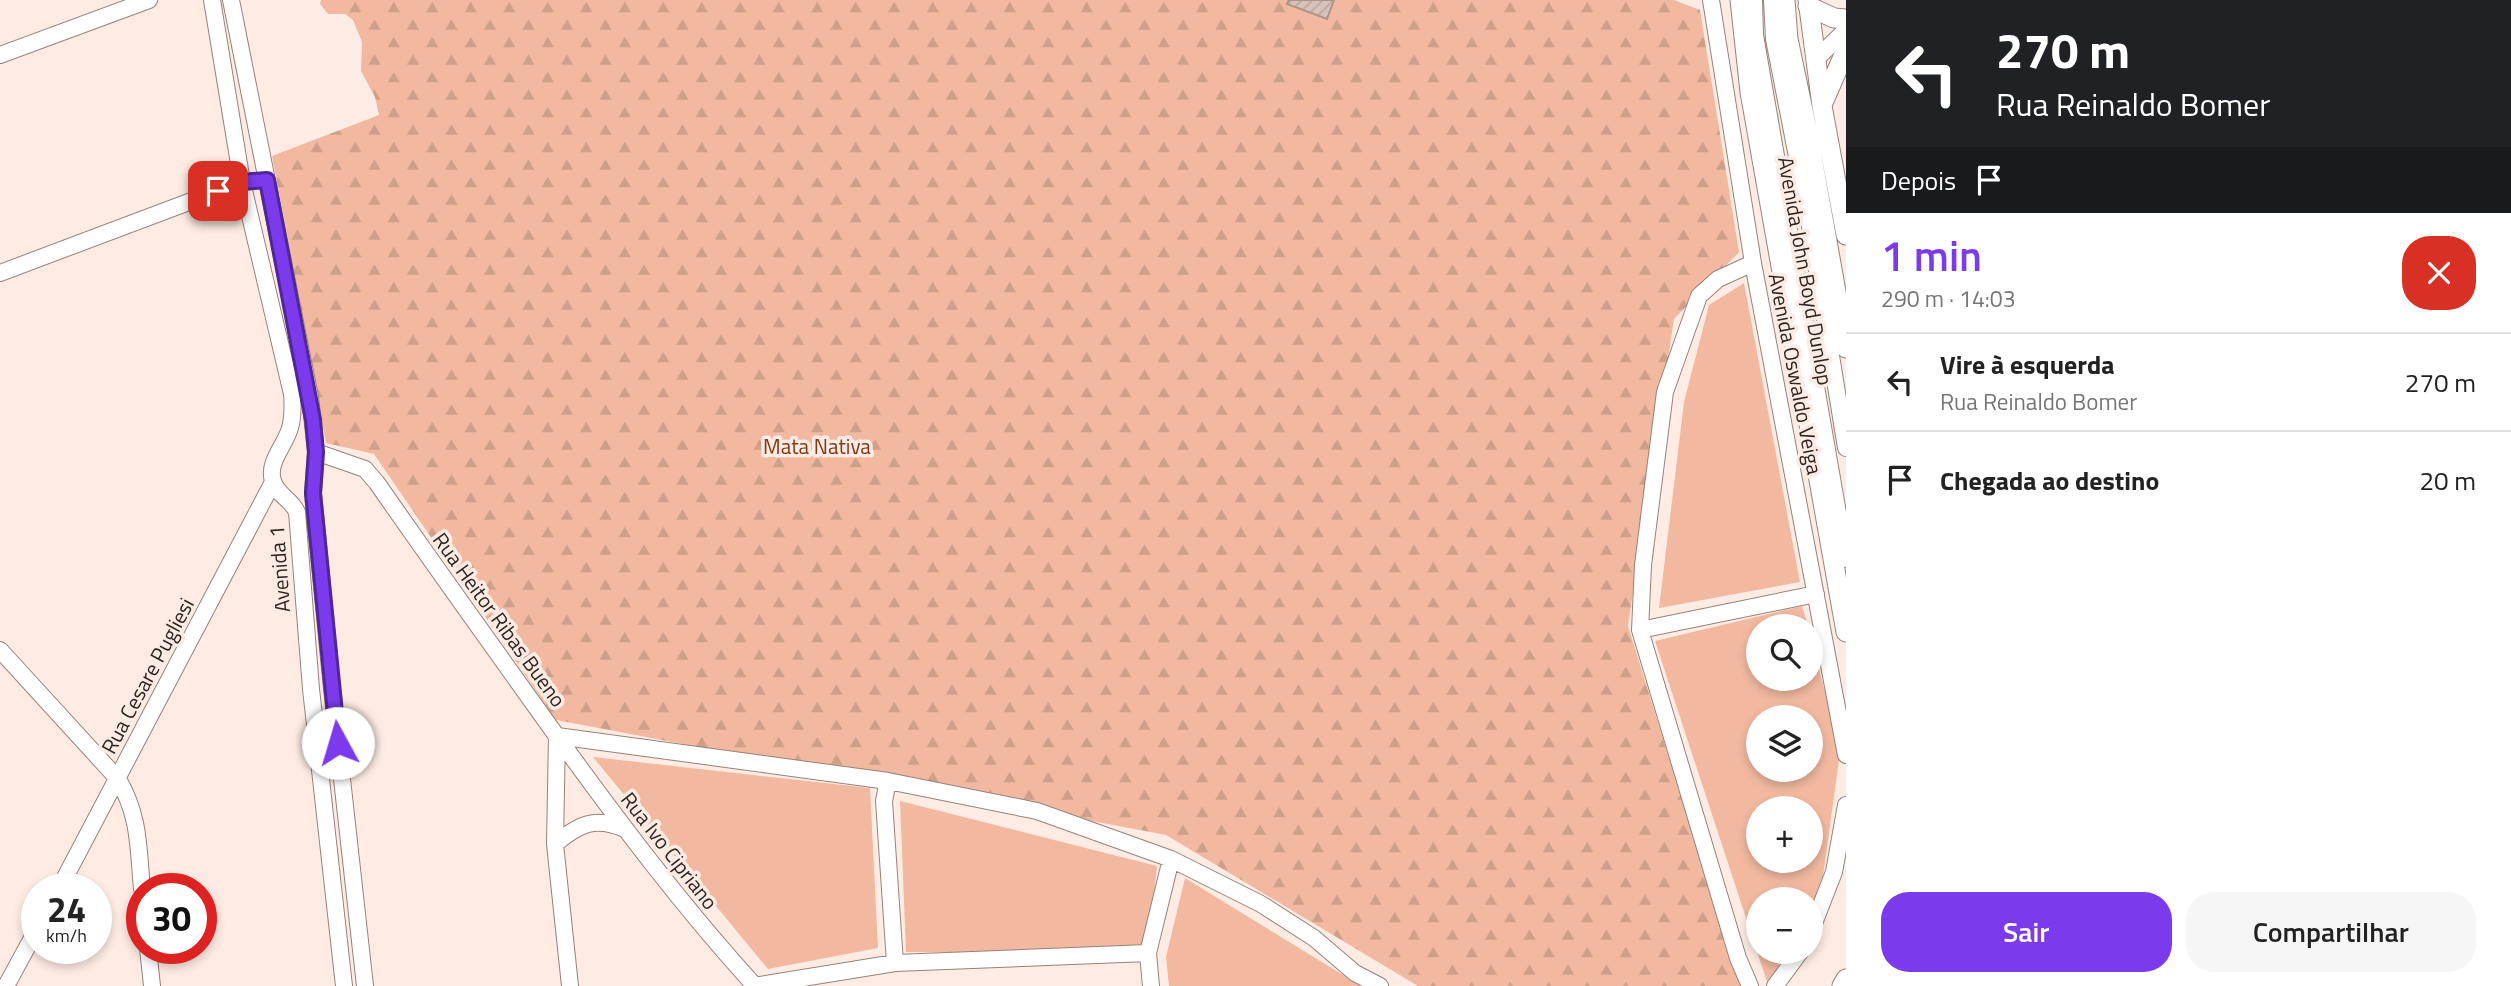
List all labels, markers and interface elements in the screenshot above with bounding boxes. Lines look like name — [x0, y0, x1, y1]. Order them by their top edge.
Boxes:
text: 270 m — [1996, 12, 2130, 87]
icon: left — [1881, 28, 1972, 119]
text: Rua Reinaldo Bomer — [1996, 80, 2270, 128]
street label: Avenida John Boyd Dunlop — [1770, 154, 1842, 388]
pin — [188, 161, 248, 221]
text: Depois — [1881, 161, 1956, 200]
icon: arrive — [1970, 161, 2008, 199]
icon: arrive — [199, 172, 237, 210]
text: 1 min — [1881, 223, 1982, 287]
button: close — [2402, 236, 2476, 310]
street label: Avenida Oswaldo Veiga — [1761, 270, 1831, 478]
text: 290 m · 14:03 — [1881, 281, 2016, 316]
text: Vire à esquerda — [1940, 345, 2115, 384]
icon: left — [1881, 363, 1919, 401]
text: 270 m — [2405, 363, 2476, 402]
text: Rua Reinaldo Bomer — [1940, 384, 2137, 419]
park label: Mata Nativa — [763, 430, 871, 462]
icon: arrive — [1881, 461, 1919, 499]
text: Chegada ao destino — [1940, 461, 2159, 500]
text: 20 m — [2419, 461, 2476, 500]
street label: Avenida 1 — [260, 525, 298, 613]
street label: Rua Heitor Ribas Bueno — [425, 525, 574, 713]
street label: Rua Cesare Pugliesi — [93, 592, 202, 759]
map controls — [1746, 614, 1823, 964]
button: search — [1746, 614, 1823, 691]
button: layers — [1746, 705, 1823, 782]
position arrow — [301, 706, 375, 780]
street label: Rua Ivo Cipriano — [614, 785, 726, 916]
button: + — [1746, 796, 1823, 873]
speed limit sign: 30 — [126, 873, 217, 964]
text: 24 — [47, 882, 86, 936]
button: − — [1746, 887, 1823, 964]
button: Sair — [1881, 892, 2172, 972]
button: Compartilhar — [2186, 892, 2476, 972]
text: km/h — [46, 922, 87, 949]

